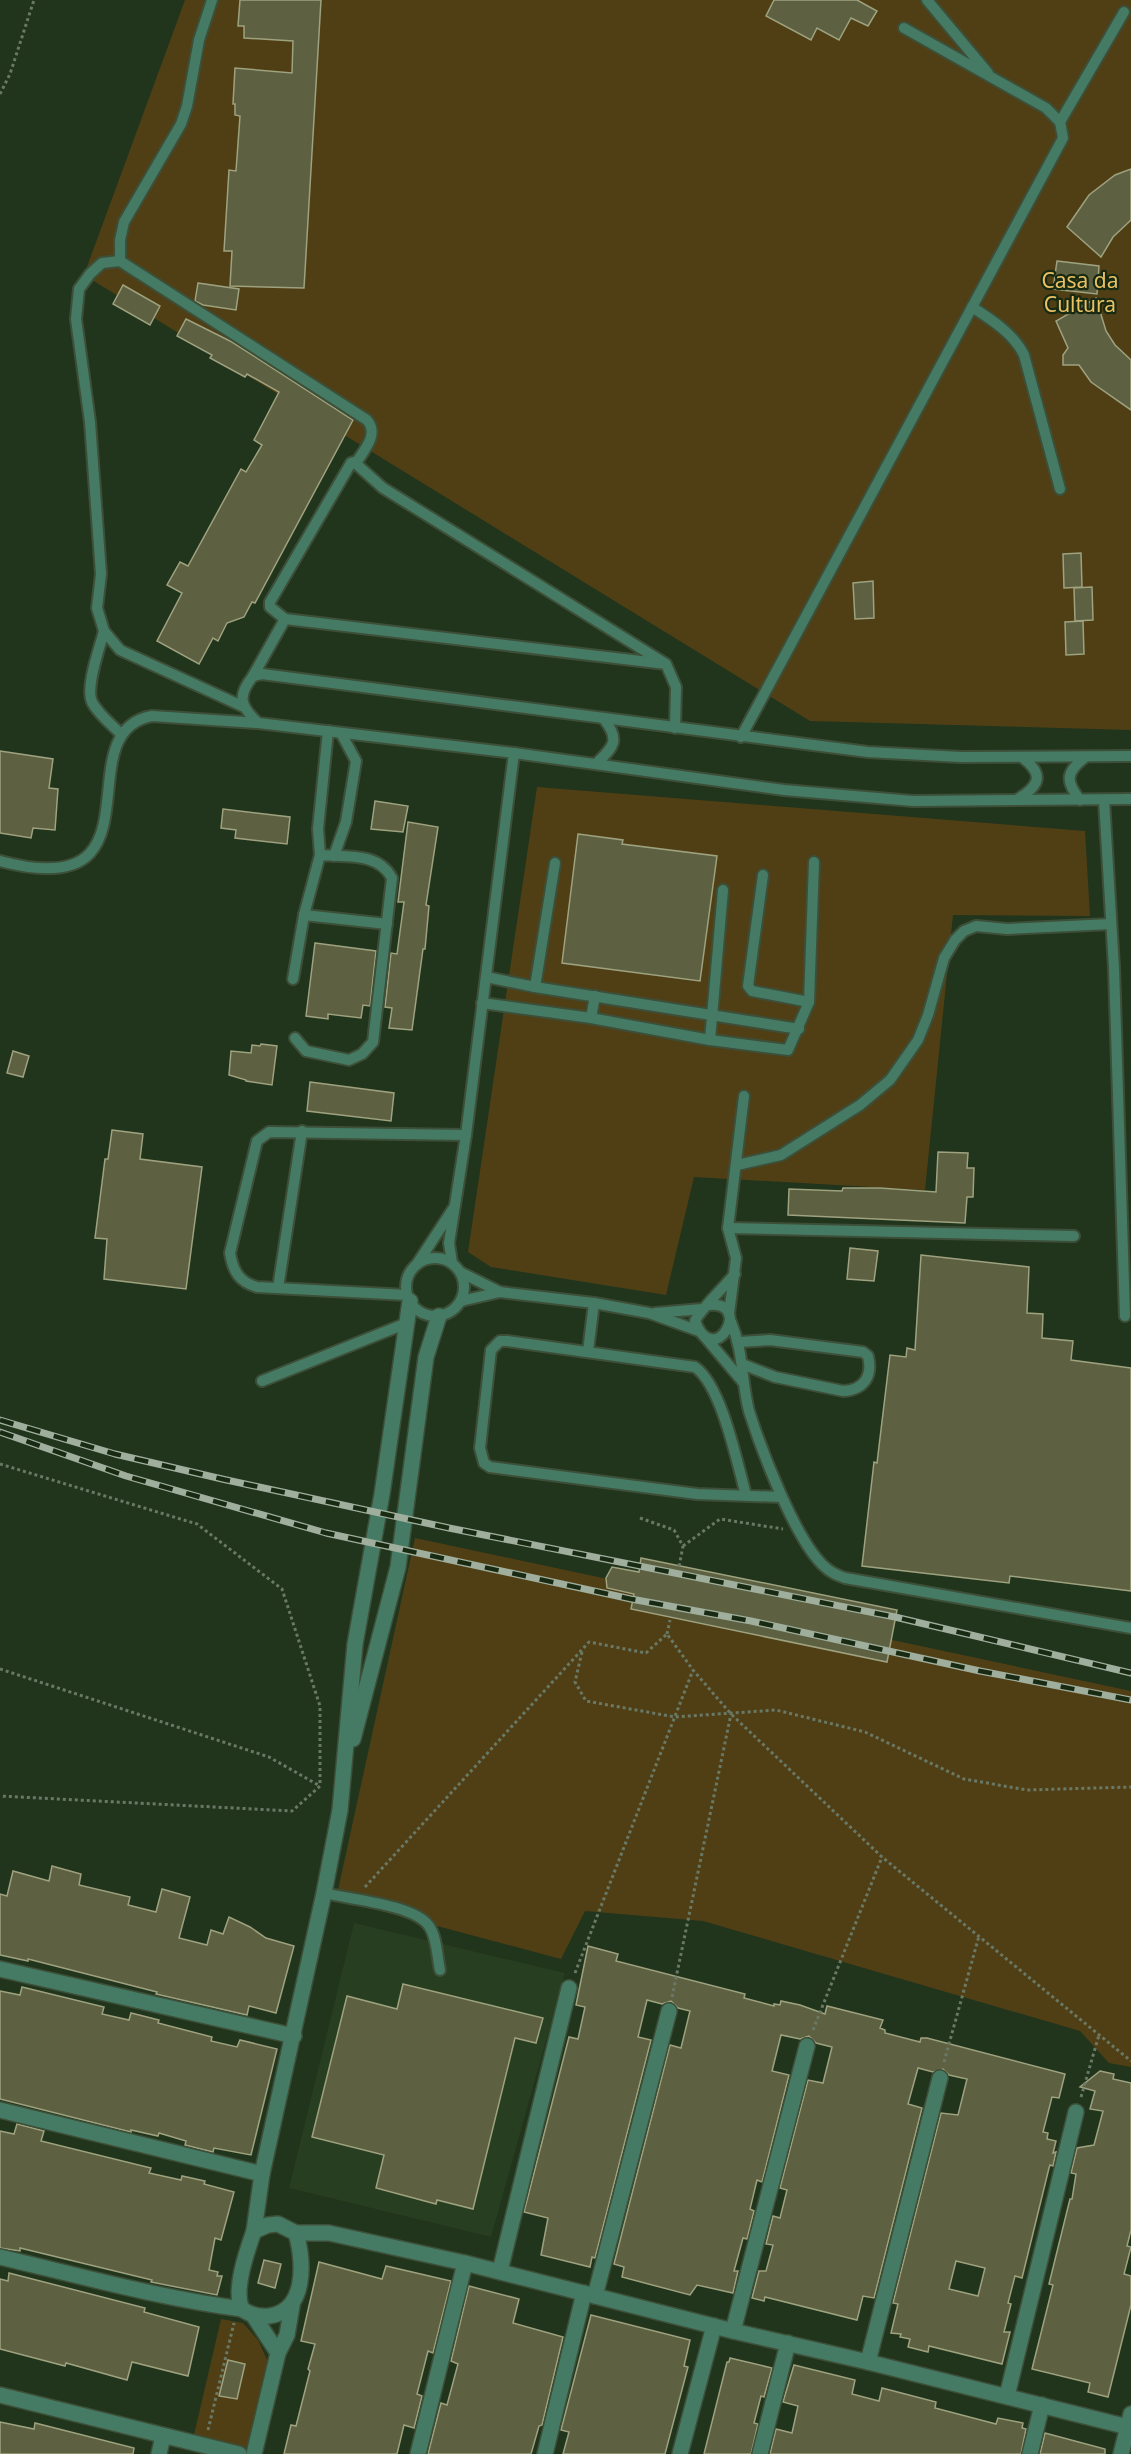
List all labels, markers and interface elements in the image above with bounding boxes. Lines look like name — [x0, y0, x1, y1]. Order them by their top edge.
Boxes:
park label: Casa da Cultura — [1041, 266, 1119, 318]

